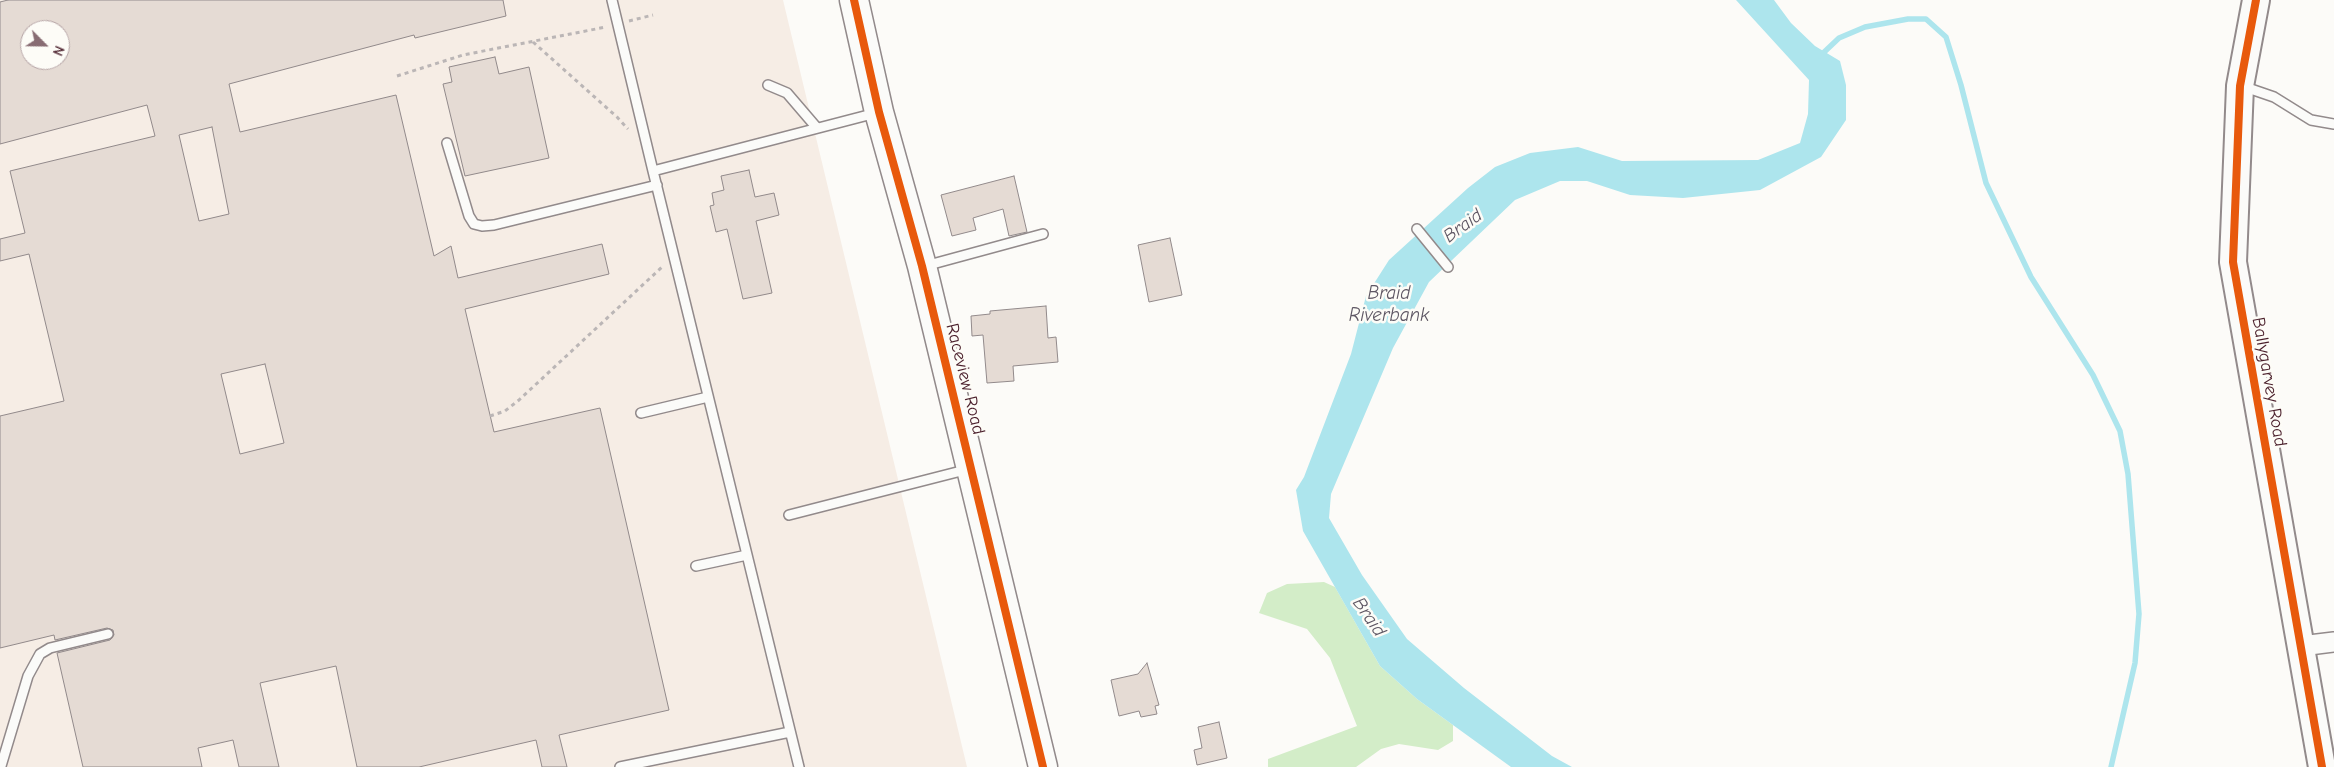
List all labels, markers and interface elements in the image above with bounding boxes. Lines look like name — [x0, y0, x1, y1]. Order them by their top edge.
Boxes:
north arrow — [20, 20, 70, 70]
text: N — [49, 43, 68, 58]
water label: Braid — [1439, 204, 1487, 248]
water label: Braid Riverbank — [1349, 283, 1429, 327]
street label: Ballygarvey Road — [2247, 316, 2291, 448]
street label: Raceview Road — [941, 321, 989, 437]
water label: Braid — [1347, 593, 1391, 641]

